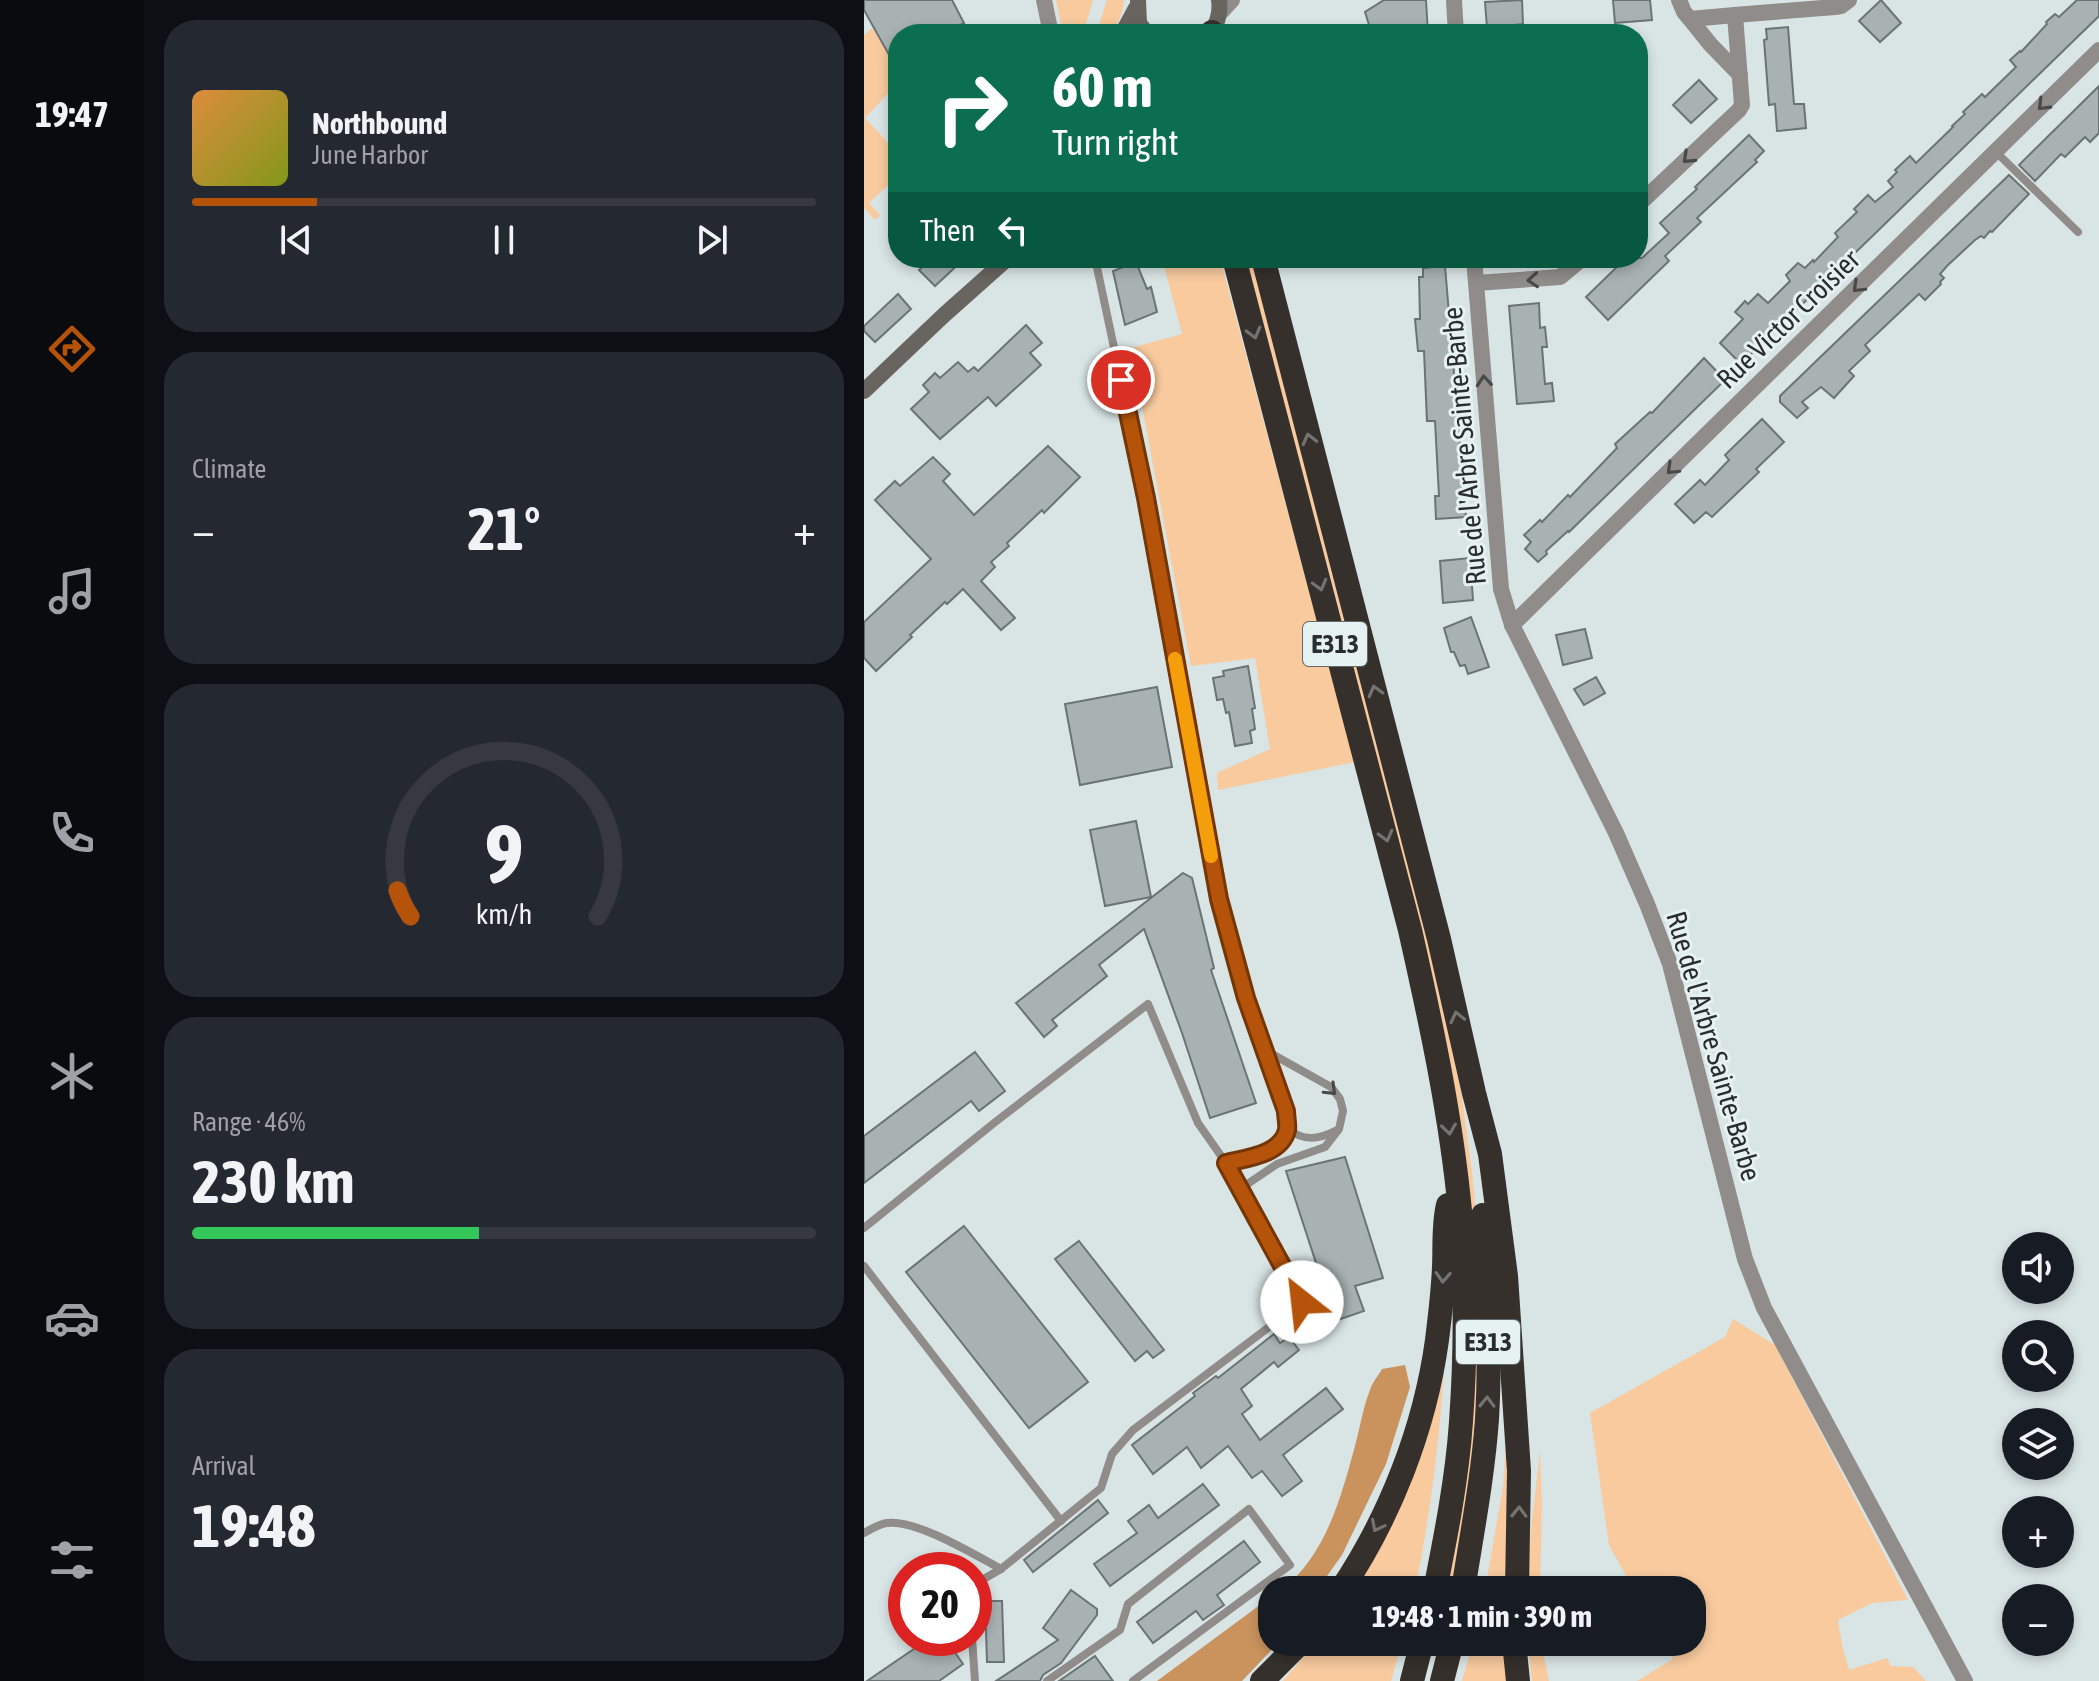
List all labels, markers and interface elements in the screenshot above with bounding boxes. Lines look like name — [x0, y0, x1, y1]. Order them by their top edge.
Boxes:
text: 60 m — [1052, 55, 1153, 119]
icon: right — [920, 56, 1024, 160]
text: 19:47 — [35, 93, 109, 135]
one-way arrow — [2038, 96, 2052, 110]
text: Northbound — [312, 106, 447, 140]
text: Turn right — [1052, 121, 1179, 163]
text: June Harbor — [312, 140, 428, 170]
one-way arrow — [1683, 148, 1698, 162]
icon: left — [991, 208, 1035, 252]
text: Then — [920, 213, 975, 247]
icon: previous — [274, 218, 318, 262]
icon: pause — [482, 218, 526, 262]
icon: next — [690, 218, 734, 262]
street label: Rue Victor Croisier — [1710, 243, 1866, 395]
one-way arrow — [1526, 271, 1539, 288]
one-way arrow — [1853, 278, 1867, 292]
street label: Rue de l'Arbre Sainte-Barbe — [1436, 306, 1492, 586]
icon: directions — [44, 321, 100, 377]
one-way arrow — [1245, 326, 1261, 340]
pin — [1087, 346, 1155, 414]
icon: arrive — [1099, 358, 1143, 402]
one-way arrow — [1476, 374, 1493, 387]
one-way arrow — [1302, 433, 1319, 447]
text: Climate — [192, 454, 266, 484]
one-way arrow — [1667, 459, 1681, 474]
text: 21° — [468, 494, 540, 563]
text: − — [192, 504, 215, 554]
text: + — [793, 504, 816, 554]
icon: music — [44, 563, 100, 619]
one-way arrow — [1311, 577, 1327, 591]
road number: E313 — [1303, 622, 1367, 666]
one-way arrow — [1367, 684, 1384, 698]
text: 9 — [484, 804, 524, 900]
icon: phone — [44, 805, 100, 861]
one-way arrow — [1376, 829, 1393, 843]
text: km/h — [476, 897, 532, 930]
street label: Rue de l'Arbre Sainte-Barbe — [1660, 908, 1768, 1184]
one-way arrow — [1449, 1011, 1466, 1024]
icon: climate — [44, 1048, 100, 1104]
one-way arrow — [1321, 1081, 1336, 1096]
text: Range · 46% — [192, 1107, 305, 1137]
one-way arrow — [1440, 1122, 1457, 1135]
text: 230 km — [192, 1147, 354, 1216]
map controls — [2002, 1232, 2074, 1656]
button: sound — [2002, 1232, 2074, 1304]
position arrow — [1260, 1260, 1344, 1344]
one-way arrow — [1435, 1271, 1452, 1284]
icon: car — [44, 1290, 100, 1346]
road number: E313 — [1456, 1320, 1520, 1364]
button: search — [2002, 1320, 2074, 1392]
one-way arrow — [1478, 1395, 1496, 1408]
button: layers — [2002, 1408, 2074, 1480]
text: Arrival — [192, 1451, 256, 1481]
text: 19:48 — [192, 1491, 315, 1560]
button: + — [2002, 1496, 2074, 1568]
one-way arrow — [1510, 1505, 1528, 1518]
one-way arrow — [1372, 1518, 1387, 1533]
icon: filters — [44, 1532, 100, 1588]
speed limit sign: 20 — [888, 1552, 992, 1656]
button: − — [2002, 1584, 2074, 1656]
text: 19:48 · 1 min · 390 m — [1372, 1599, 1592, 1633]

